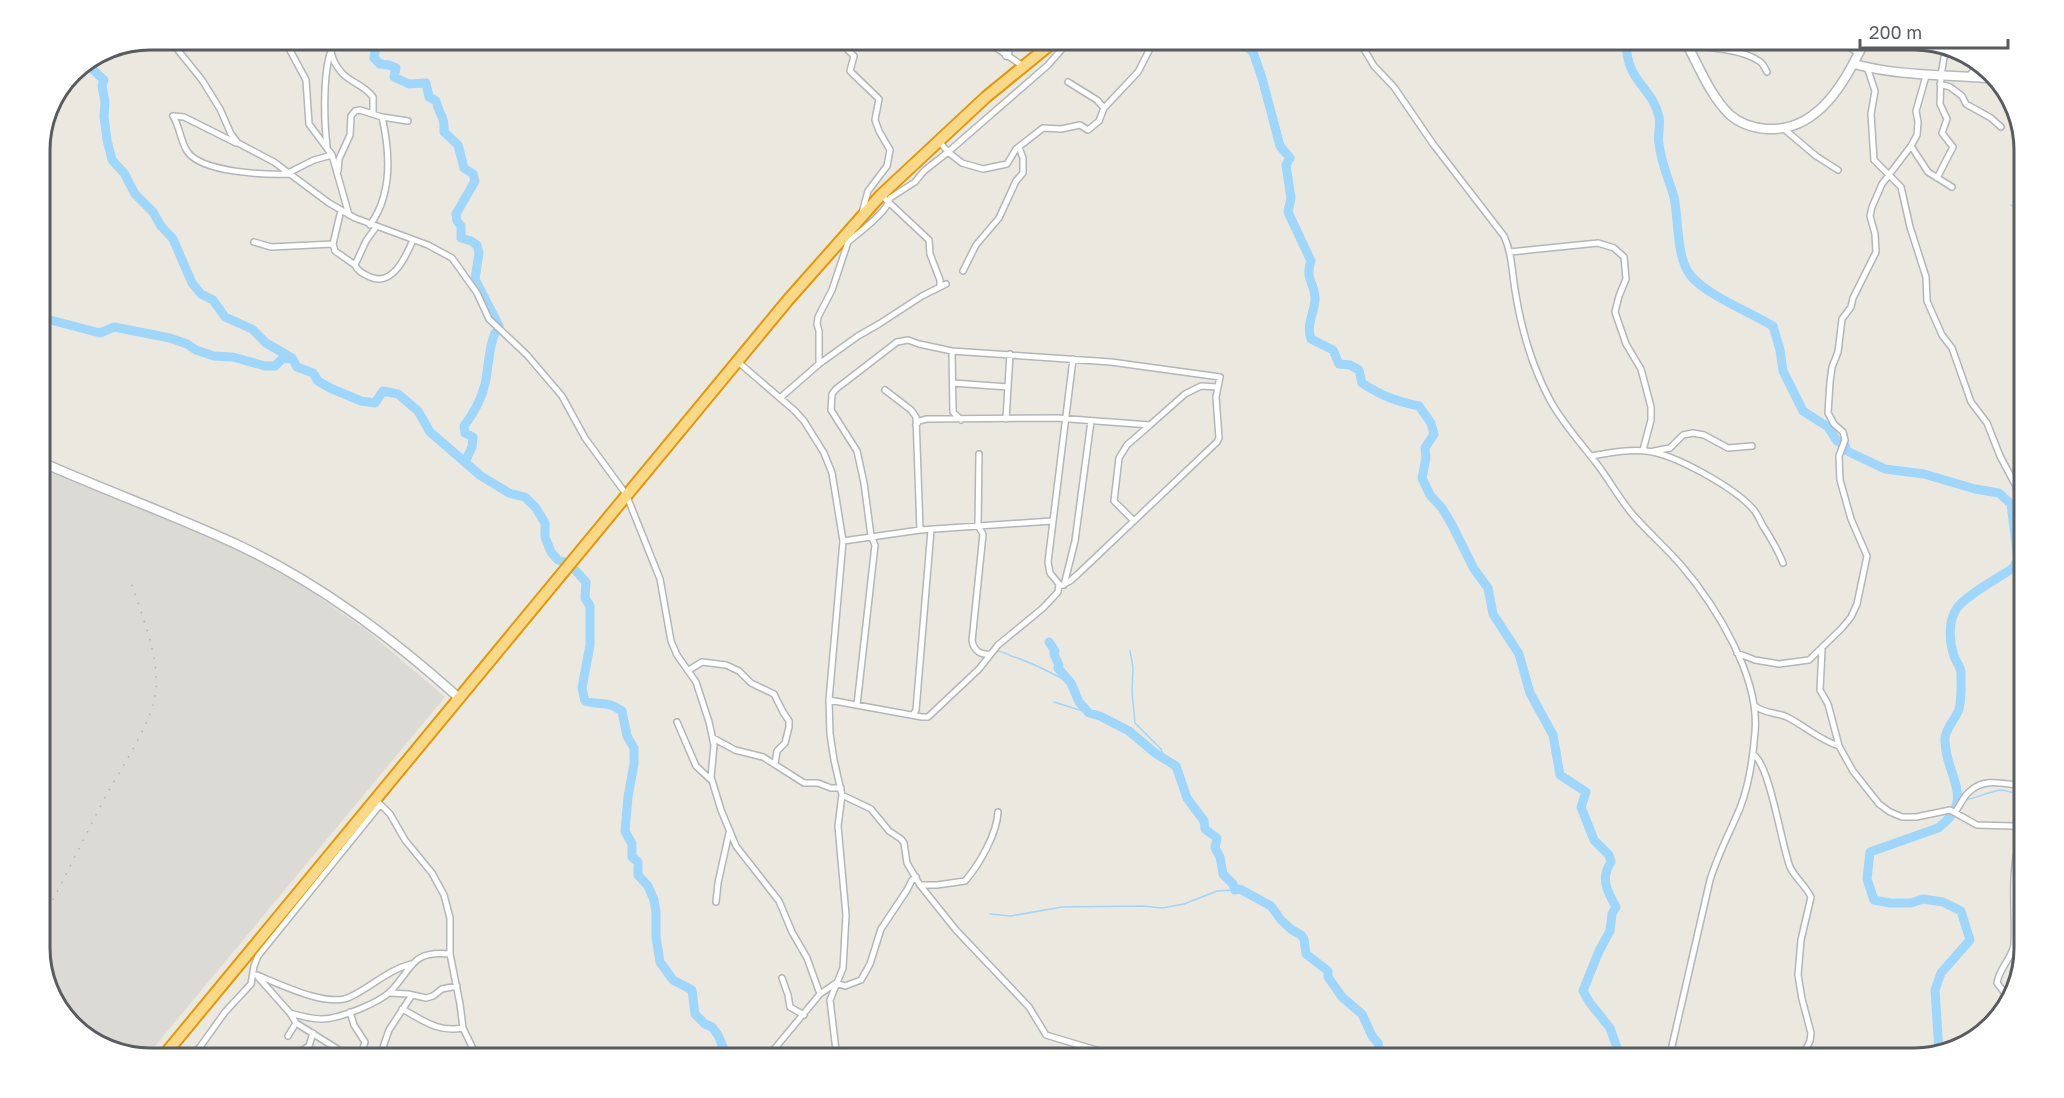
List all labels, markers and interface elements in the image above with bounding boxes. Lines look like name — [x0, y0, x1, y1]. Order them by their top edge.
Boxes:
scale bar — [1860, 12, 2008, 50]
text: 200 m — [1869, 21, 1922, 43]

